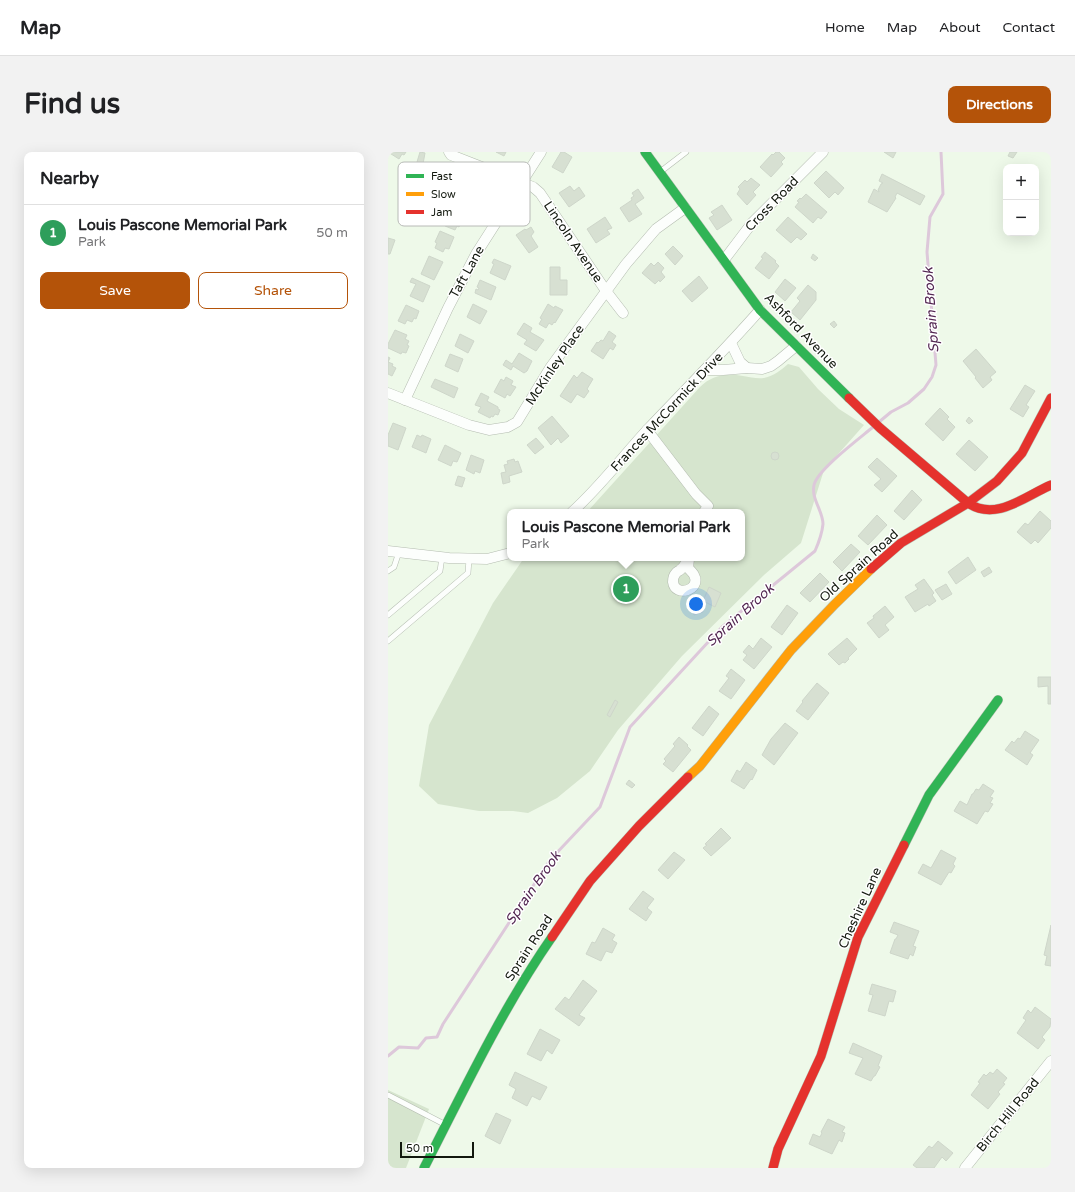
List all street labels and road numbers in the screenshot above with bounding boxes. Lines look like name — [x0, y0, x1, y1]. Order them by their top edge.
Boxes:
street label: Cross Road — [742, 173, 802, 235]
street label: Lincoln Avenue — [540, 198, 606, 286]
street label: Taft Lane — [446, 243, 488, 301]
street label: Ashford Avenue — [761, 290, 841, 372]
street label: McKinley Place — [522, 322, 588, 408]
street label: Frances McCormick Drive — [608, 349, 726, 475]
street label: Old Sprain Road — [816, 526, 902, 606]
street label: Cheshire Lane — [835, 865, 885, 951]
street label: Sprain Road — [502, 912, 556, 984]
street label: Birch Hill Road — [973, 1075, 1043, 1155]

